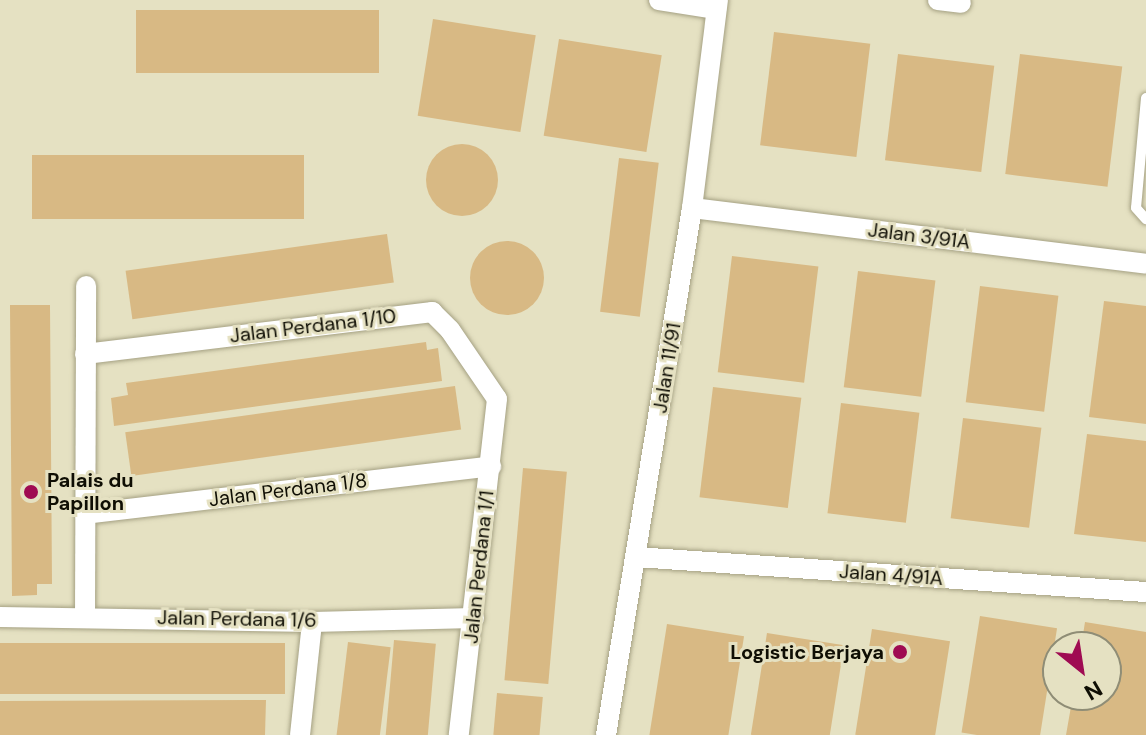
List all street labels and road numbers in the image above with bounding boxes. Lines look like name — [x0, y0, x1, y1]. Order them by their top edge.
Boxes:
street label: Jalan 3/91A — [867, 218, 971, 254]
street label: Jalan Perdana 1/10 — [228, 304, 398, 348]
street label: Jalan 11/91 — [648, 321, 686, 415]
street label: Jalan Perdana 1/8 — [208, 468, 368, 512]
street label: Jalan Perdana 1/1 — [459, 489, 499, 645]
street label: Jalan 4/91A — [838, 559, 944, 591]
street label: Jalan Perdana 1/6 — [157, 606, 317, 632]

